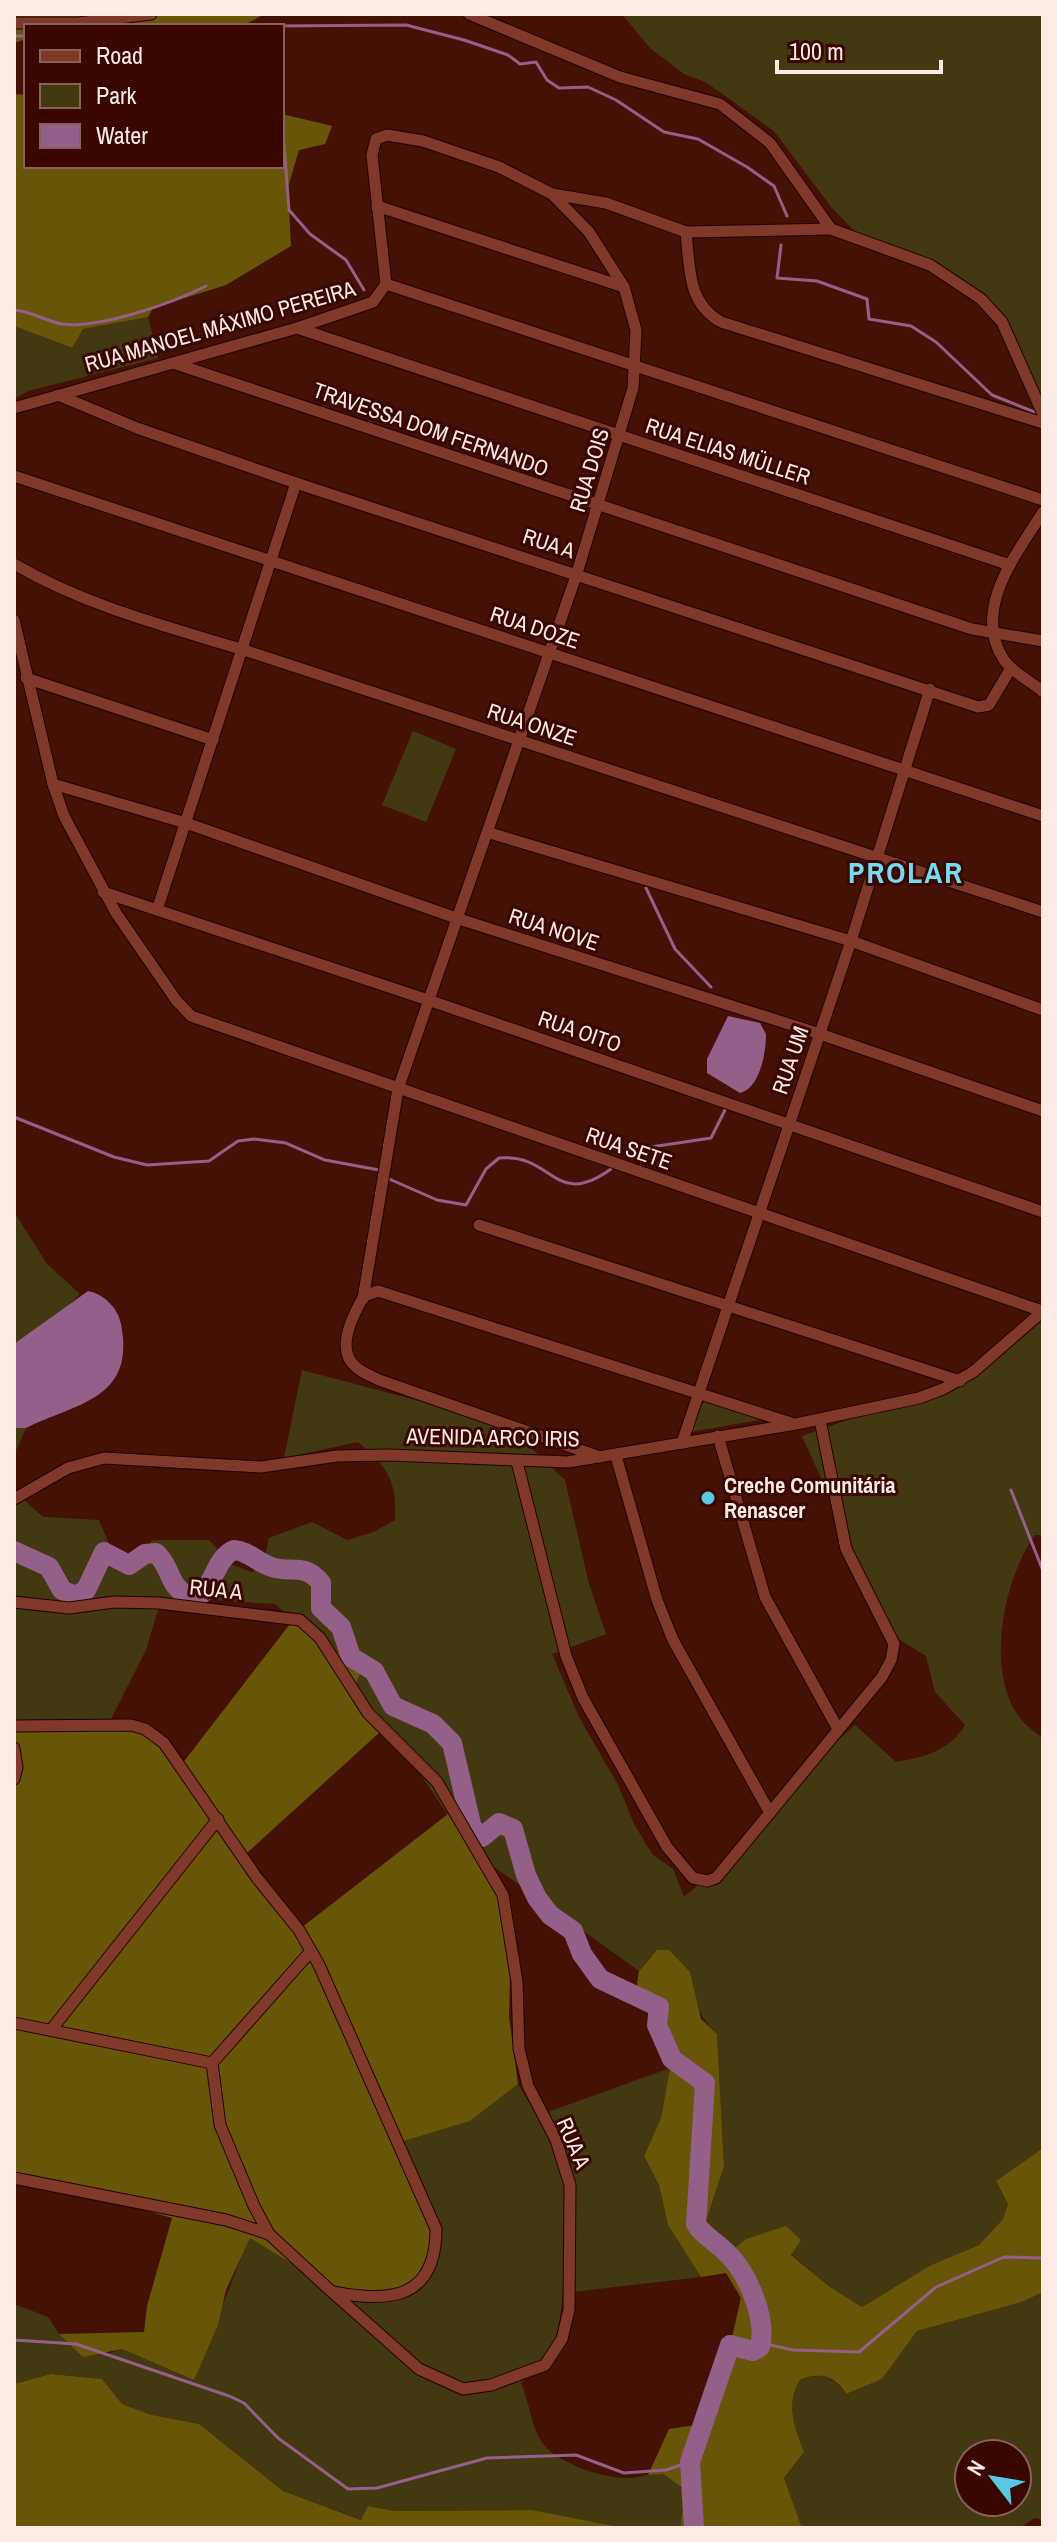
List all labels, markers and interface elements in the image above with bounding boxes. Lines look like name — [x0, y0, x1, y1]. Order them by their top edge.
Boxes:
legend — [24, 24, 284, 168]
scale bar — [777, 24, 941, 74]
text: 100 m — [789, 35, 844, 67]
text: Road — [96, 39, 143, 71]
text: Park — [96, 79, 137, 111]
text: Water — [96, 119, 148, 151]
street label: RUA MANOEL MÁXIMO PEREIRA — [81, 273, 360, 379]
street label: TRAVESSA DOM FERNANDO — [309, 375, 553, 483]
street label: RUA ELIAS MÜLLER — [642, 410, 814, 492]
street label: RUA DOIS — [562, 424, 616, 516]
street label: RUA A — [519, 521, 580, 566]
street label: RUA DOZE — [487, 598, 583, 656]
street label: RUA ONZE — [484, 695, 580, 753]
district label: PROLAR — [848, 852, 964, 892]
street label: RUA NOVE — [505, 900, 603, 958]
street label: RUA OITO — [534, 1003, 626, 1059]
street label: RUA UM — [764, 1022, 816, 1098]
street label: RUA SETE — [582, 1119, 676, 1177]
street label: AVENIDA ARCO IRIS — [405, 1420, 580, 1454]
place label: Creche Comunitária Renascer — [724, 1470, 895, 1525]
marker: Creche Comunitária Renascer — [699, 1489, 717, 1507]
street label: RUA A — [188, 1571, 245, 1607]
street label: RUA A — [550, 2113, 599, 2174]
north arrow — [953, 2438, 1033, 2518]
text: N — [960, 2454, 992, 2481]

